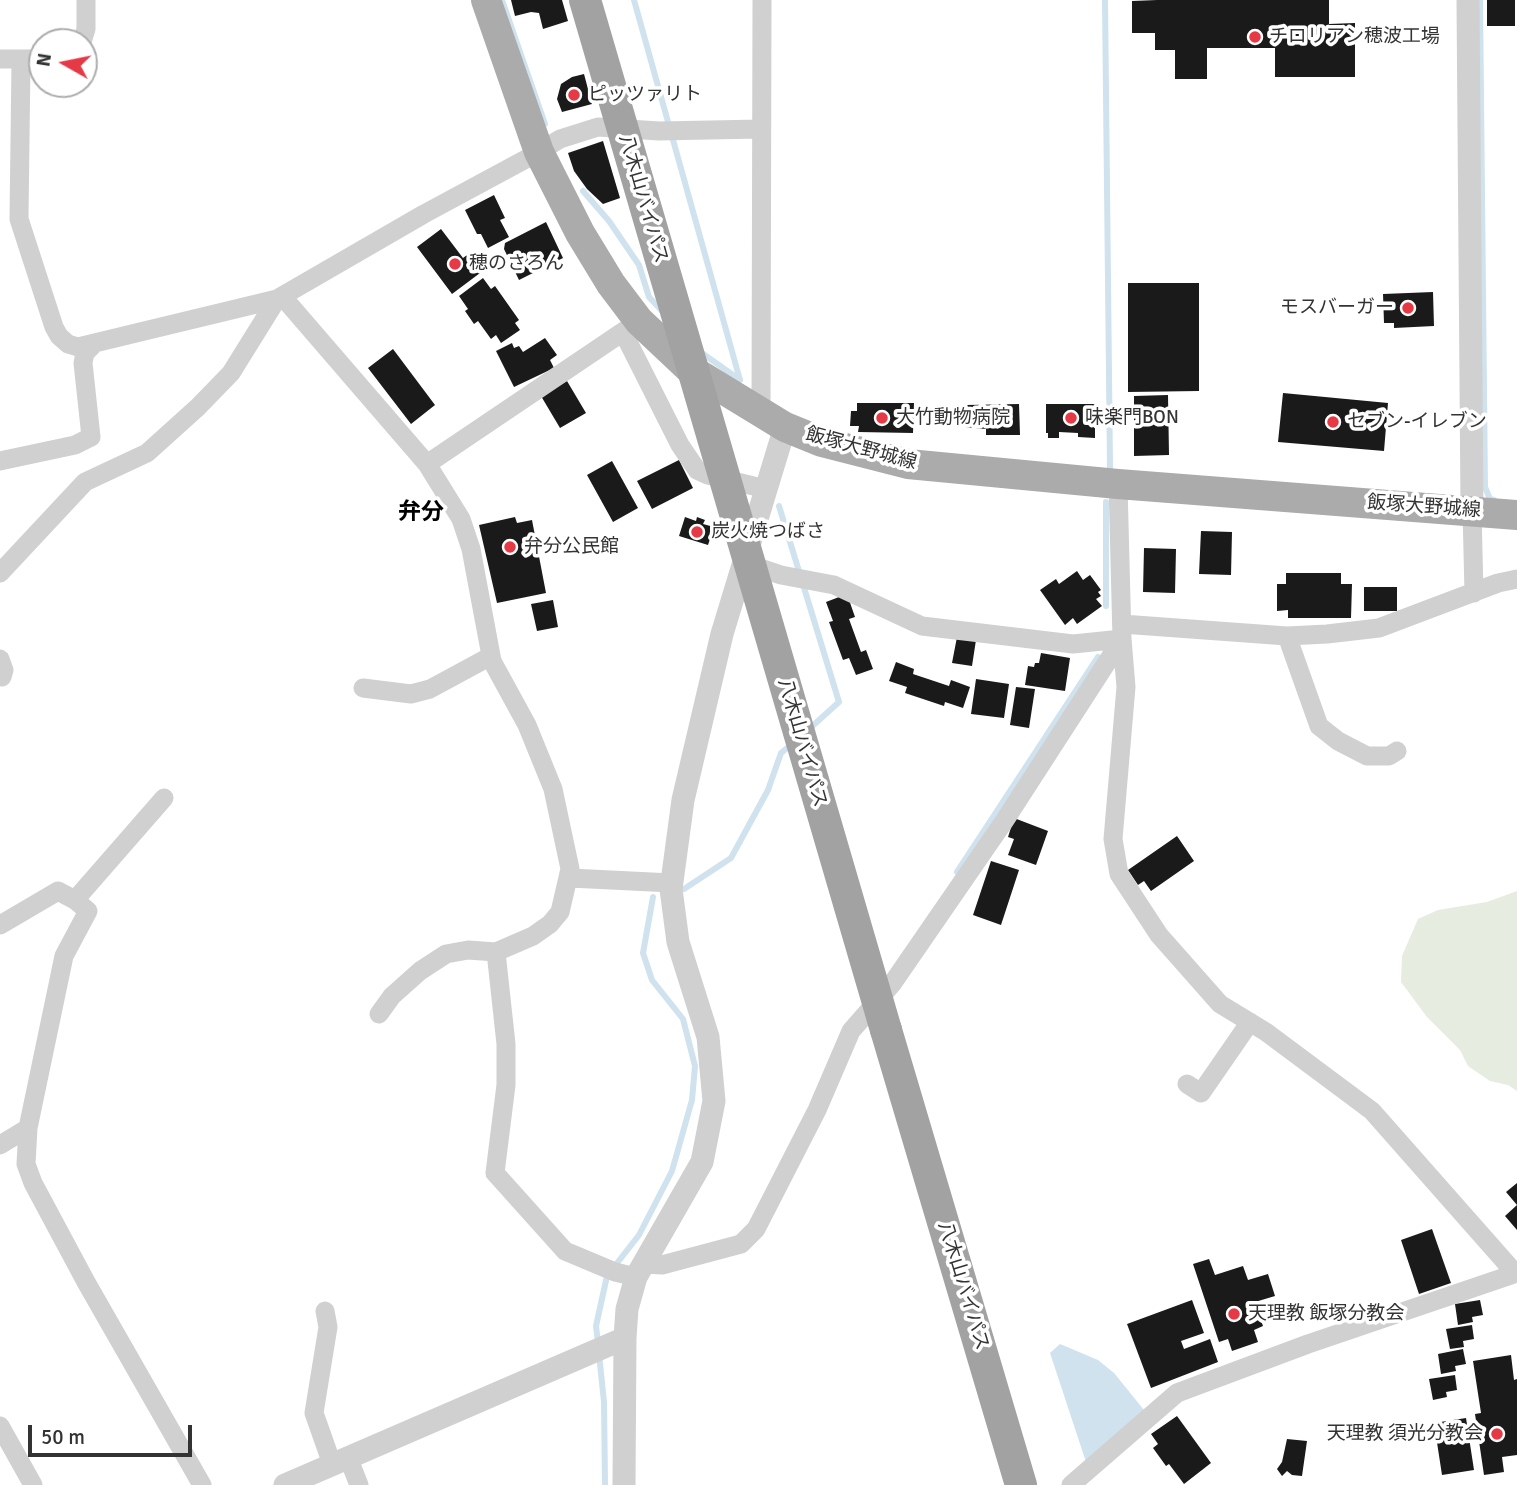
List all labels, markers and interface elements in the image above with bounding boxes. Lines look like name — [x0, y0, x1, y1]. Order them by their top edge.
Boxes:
place label: チロリアン穂波工場 — [1269, 26, 1440, 48]
north arrow — [28, 28, 98, 98]
marker: チロリアン穂波工場 — [1247, 29, 1263, 45]
text: N — [31, 52, 57, 68]
place label: ピッツァリト — [588, 84, 702, 106]
marker: ピッツァリト — [566, 87, 582, 103]
street label: 八木山バイパス — [614, 132, 672, 266]
place label: 穂のさろん — [469, 253, 564, 275]
marker: 穂のさろん — [447, 256, 463, 272]
place label: モスバーガー — [1280, 297, 1394, 319]
marker: モスバーガー — [1400, 300, 1416, 316]
place label: 大竹動物病院 — [896, 407, 1010, 429]
place label: 味楽門BON — [1085, 407, 1179, 429]
marker: 大竹動物病院 — [874, 410, 890, 426]
marker: 味楽門BON — [1063, 410, 1079, 426]
place label: セブン-イレブン — [1347, 411, 1487, 433]
marker: セブン-イレブン — [1325, 414, 1341, 430]
street label: 飯塚大野城線 — [803, 423, 919, 475]
street label: 飯塚大野城線 — [1366, 492, 1482, 522]
district label: 弁分 — [398, 499, 444, 527]
place label: 炭火焼つばさ — [711, 521, 825, 543]
marker: 炭火焼つばさ — [689, 524, 705, 540]
place label: 弁分公民館 — [524, 536, 619, 558]
marker: 弁分公民館 — [502, 539, 518, 555]
street label: 八木山バイパス — [773, 676, 831, 810]
street label: 八木山バイパス — [933, 1219, 993, 1353]
place label: 天理教 飯塚分教会 — [1248, 1303, 1404, 1325]
marker: 天理教 飯塚分教会 — [1226, 1306, 1242, 1322]
scale bar — [32, 1412, 196, 1456]
place label: 天理教 須光分教会 — [1327, 1423, 1483, 1445]
text: 50 m — [41, 1424, 85, 1450]
marker: 天理教 須光分教会 — [1489, 1426, 1505, 1442]

